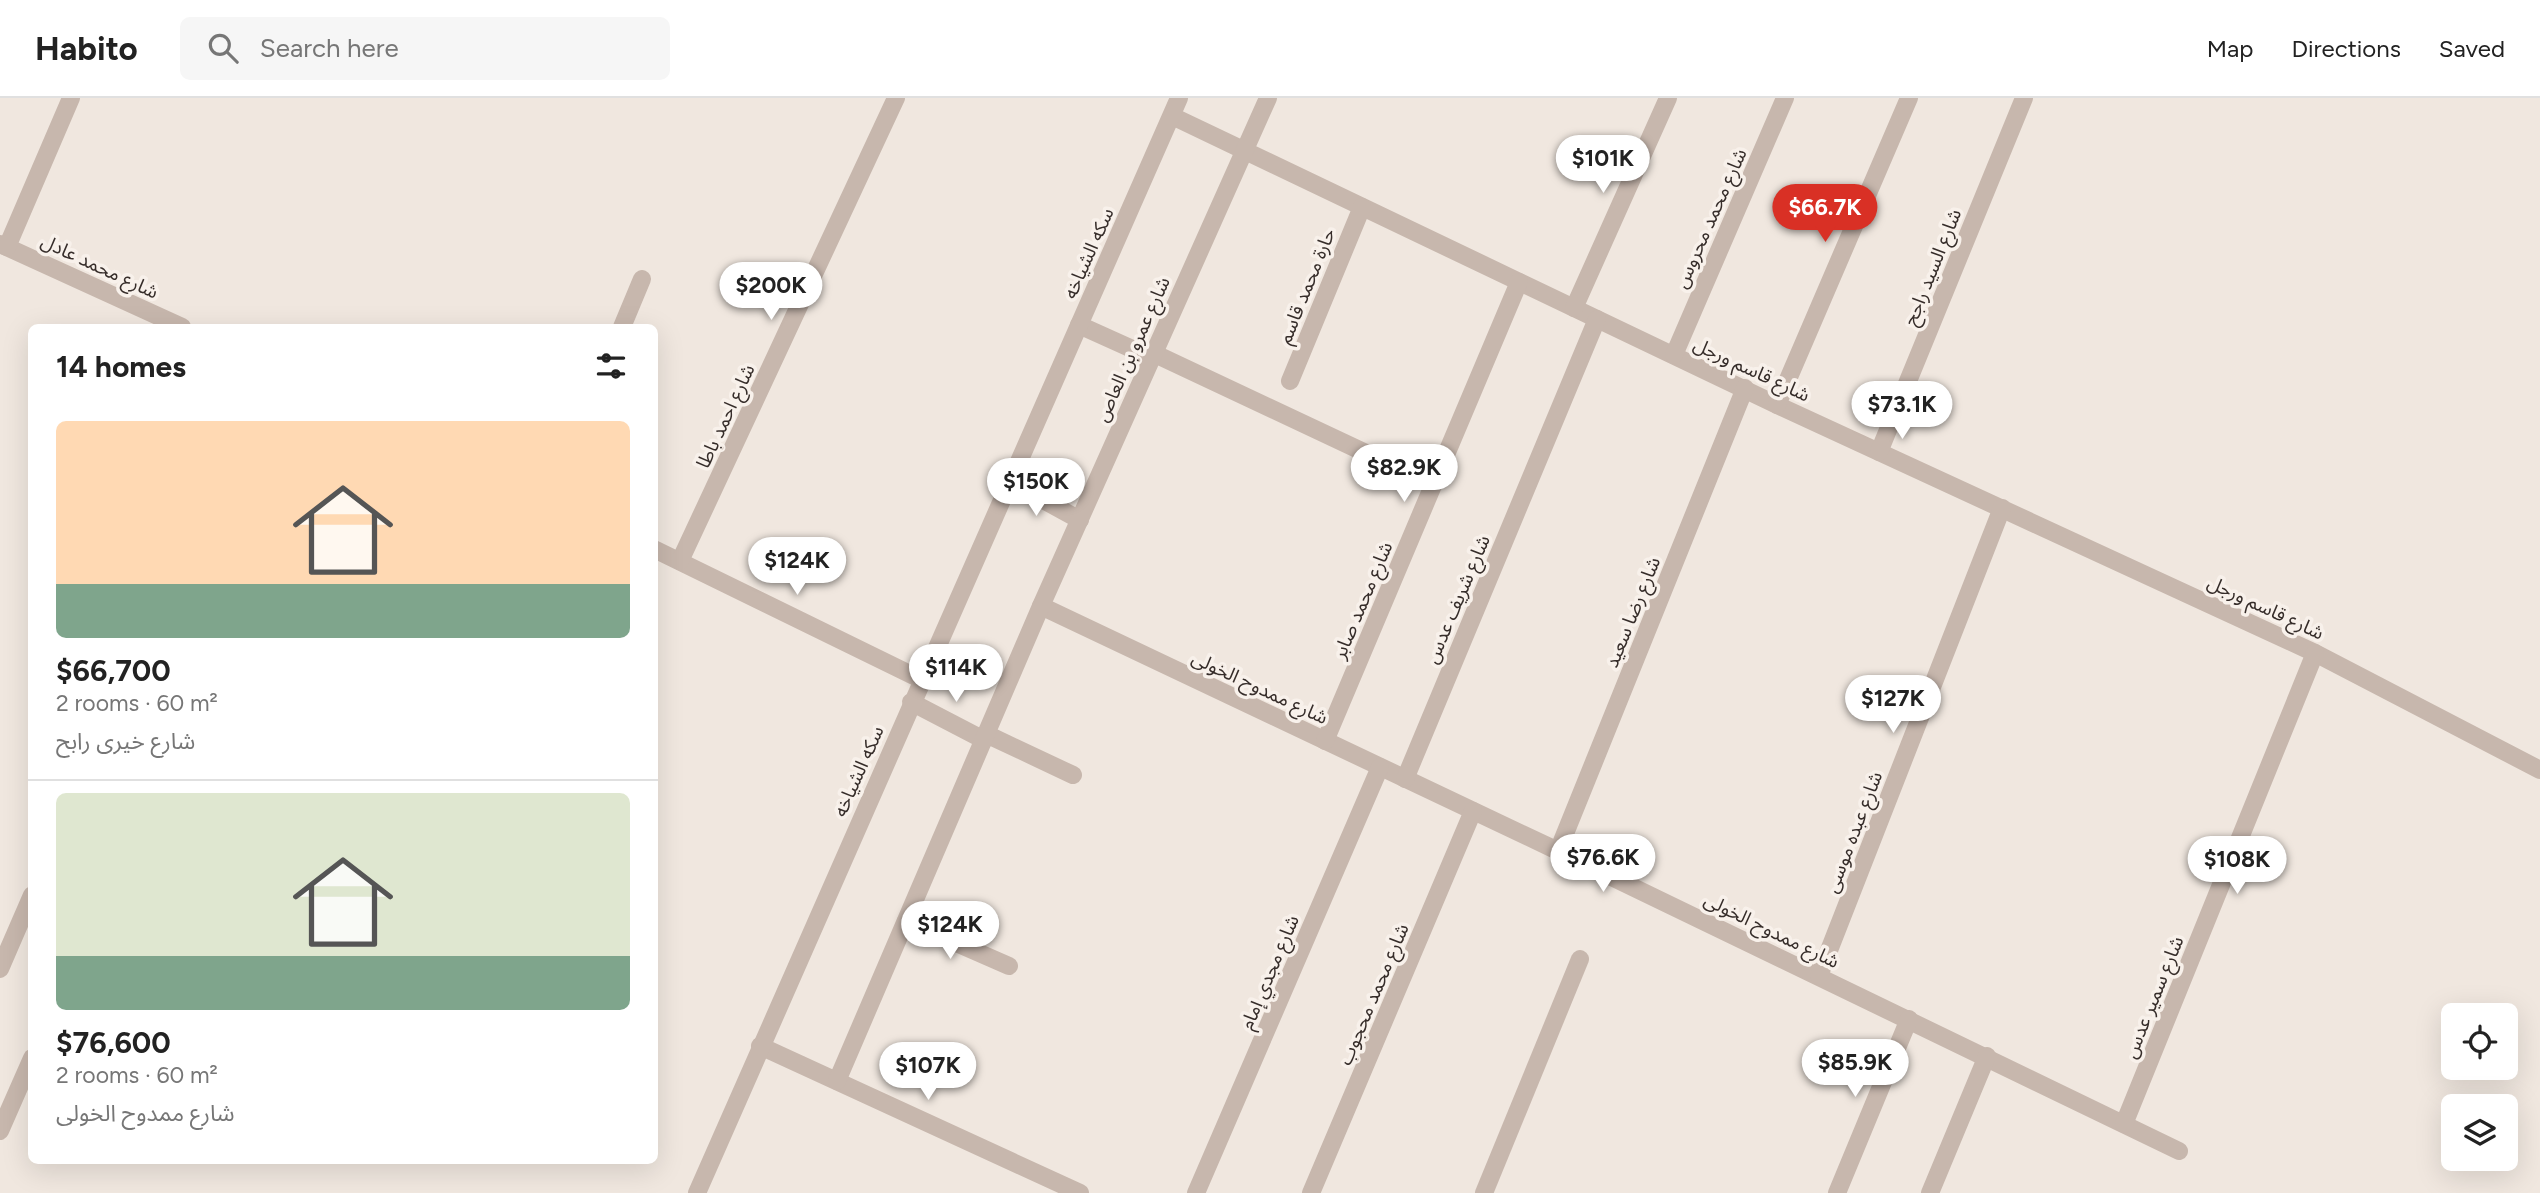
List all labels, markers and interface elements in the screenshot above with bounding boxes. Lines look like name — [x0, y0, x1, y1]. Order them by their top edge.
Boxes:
search box — [180, 17, 670, 80]
text: Habito — [35, 29, 138, 68]
icon: search — [204, 29, 242, 67]
text: Search here — [260, 32, 399, 64]
text: Map — [2207, 34, 2253, 63]
text: Directions — [2291, 34, 2401, 63]
text: Saved — [2439, 34, 2505, 63]
pin: $101K — [1554, 136, 1652, 195]
text: $101K — [1572, 144, 1634, 172]
street label: شارع محمد محروس — [1669, 145, 1753, 293]
pin: $66.7K — [1768, 184, 1882, 244]
text: $66.7K — [1788, 193, 1862, 221]
street label: سكه الشياخه — [1058, 204, 1119, 302]
street label: شارع السيد راجح — [1899, 205, 1969, 330]
street label: حارة محمد قاسم — [1273, 225, 1343, 349]
street label: شارع محمد عادل — [37, 229, 162, 306]
pin: $200K — [722, 262, 820, 322]
text: $200K — [735, 271, 807, 299]
street label: شارع عمرو بن العاص — [1090, 273, 1177, 426]
street label: شارع قاسم ورجل — [1689, 332, 1814, 409]
icon: filters — [592, 347, 630, 385]
text: 14 homes — [56, 348, 186, 385]
street label: شارع احمد باطا — [691, 360, 761, 473]
pin: $73.1K — [1845, 382, 1959, 441]
text: $73.1K — [1867, 390, 1937, 418]
pin: $82.9K — [1347, 444, 1461, 504]
text: $82.9K — [1367, 453, 1441, 481]
pin: $150K — [987, 458, 1085, 518]
icon: home — [280, 467, 406, 593]
text: $150K — [1003, 467, 1069, 495]
street label: شارع شريف عدس — [1420, 531, 1497, 668]
pin: $124K — [748, 538, 846, 597]
street label: شارع محمد صابر — [1327, 538, 1399, 664]
text: $124K — [764, 546, 830, 574]
street label: شارع رضا سعيد — [1600, 553, 1667, 672]
street label: شارع قاسم ورجل — [2203, 570, 2328, 647]
pin: $114K — [907, 644, 1005, 704]
street label: شارع ممدوح الخولى — [1187, 646, 1332, 731]
text: $66,700 — [56, 652, 171, 689]
text: $114K — [925, 653, 987, 681]
pin: $127K — [1844, 676, 1942, 735]
text: $127K — [1861, 684, 1925, 712]
text: 2 rooms · 60 m² — [56, 689, 218, 717]
street label: سكه الشياخه — [828, 722, 889, 820]
text: شارع خيرى رابح — [56, 727, 195, 755]
street label: شارع عبده موسى — [1820, 768, 1889, 897]
pin: $76.6K — [1546, 834, 1660, 894]
pin: $108K — [2188, 836, 2286, 896]
icon: home — [280, 839, 406, 965]
text: $76.6K — [1566, 843, 1640, 871]
text: $108K — [2204, 845, 2270, 873]
street label: شارع ممدوح الخولى — [1700, 888, 1843, 975]
pin: $124K — [901, 902, 999, 961]
text: $124K — [917, 910, 983, 938]
street label: شارع مجدي إمام — [1235, 911, 1307, 1034]
street label: شارع محمد محجوب — [1333, 920, 1416, 1069]
street label: شارع سمير عدس — [2119, 933, 2190, 1062]
map controls — [2441, 1003, 2518, 1171]
button: locate — [2441, 1003, 2518, 1080]
text: $76,600 — [56, 1024, 171, 1061]
pin: $85.9K — [1798, 1040, 1912, 1099]
pin: $107K — [879, 1042, 977, 1102]
text: $85.9K — [1818, 1048, 1892, 1076]
text: $107K — [895, 1051, 961, 1079]
text: 2 rooms · 60 m² — [56, 1061, 218, 1089]
button: layers — [2441, 1094, 2518, 1171]
text: شارع ممدوح الخولى — [56, 1099, 235, 1127]

